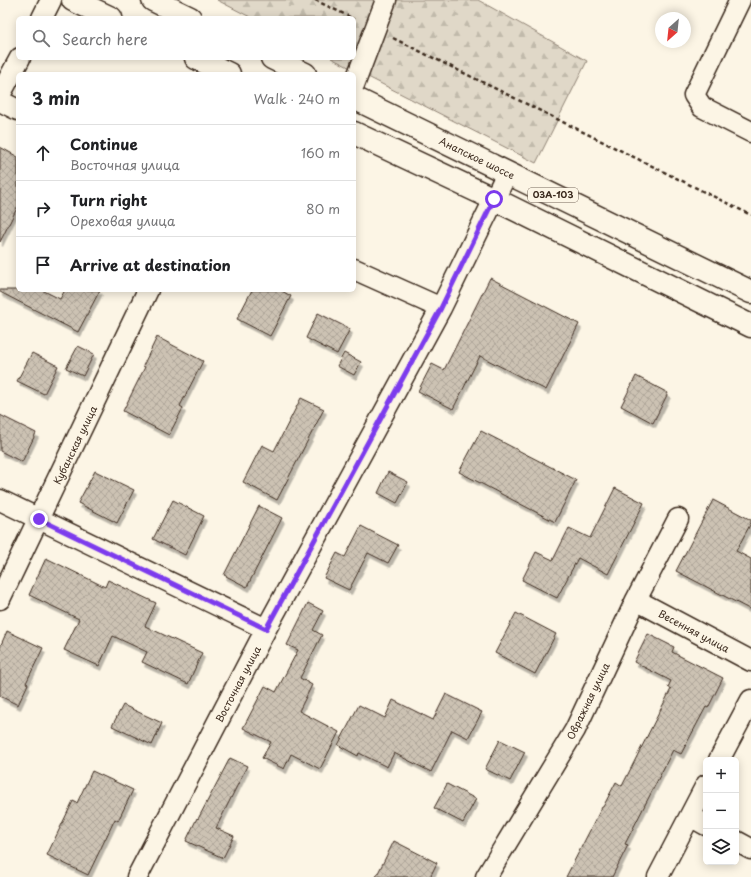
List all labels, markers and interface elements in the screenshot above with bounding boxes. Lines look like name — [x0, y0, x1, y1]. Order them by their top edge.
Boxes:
north arrow — [655, 12, 691, 48]
search box — [16, 16, 356, 60]
icon: search — [30, 27, 52, 49]
text: Search here — [62, 27, 148, 50]
text: 3 min — [32, 85, 80, 111]
text: Walk · 240 m — [254, 89, 340, 108]
text: Continue — [70, 132, 138, 155]
street label: Анапское шоссе — [437, 133, 518, 182]
icon: ahead — [32, 142, 54, 164]
text: 160 m — [301, 143, 340, 162]
text: Восточная улица — [70, 155, 180, 174]
text: Turn right — [70, 188, 147, 211]
road number: 03А-103 — [528, 188, 578, 202]
route start — [485, 190, 503, 208]
icon: right — [32, 198, 54, 220]
text: 80 m — [306, 199, 340, 218]
text: Ореховая улица — [70, 211, 175, 230]
text: Arrive at destination — [70, 253, 231, 276]
icon: arrive — [32, 254, 54, 276]
street label: Кубанская улица — [49, 402, 101, 487]
route end — [30, 510, 48, 528]
street label: Весенняя улица — [656, 605, 733, 656]
street label: Восточная улица — [211, 642, 264, 725]
street label: Овражная улица — [562, 659, 613, 742]
map controls — [703, 757, 739, 865]
button: + — [703, 757, 739, 793]
button: − — [703, 793, 739, 829]
button: layers — [703, 829, 739, 865]

